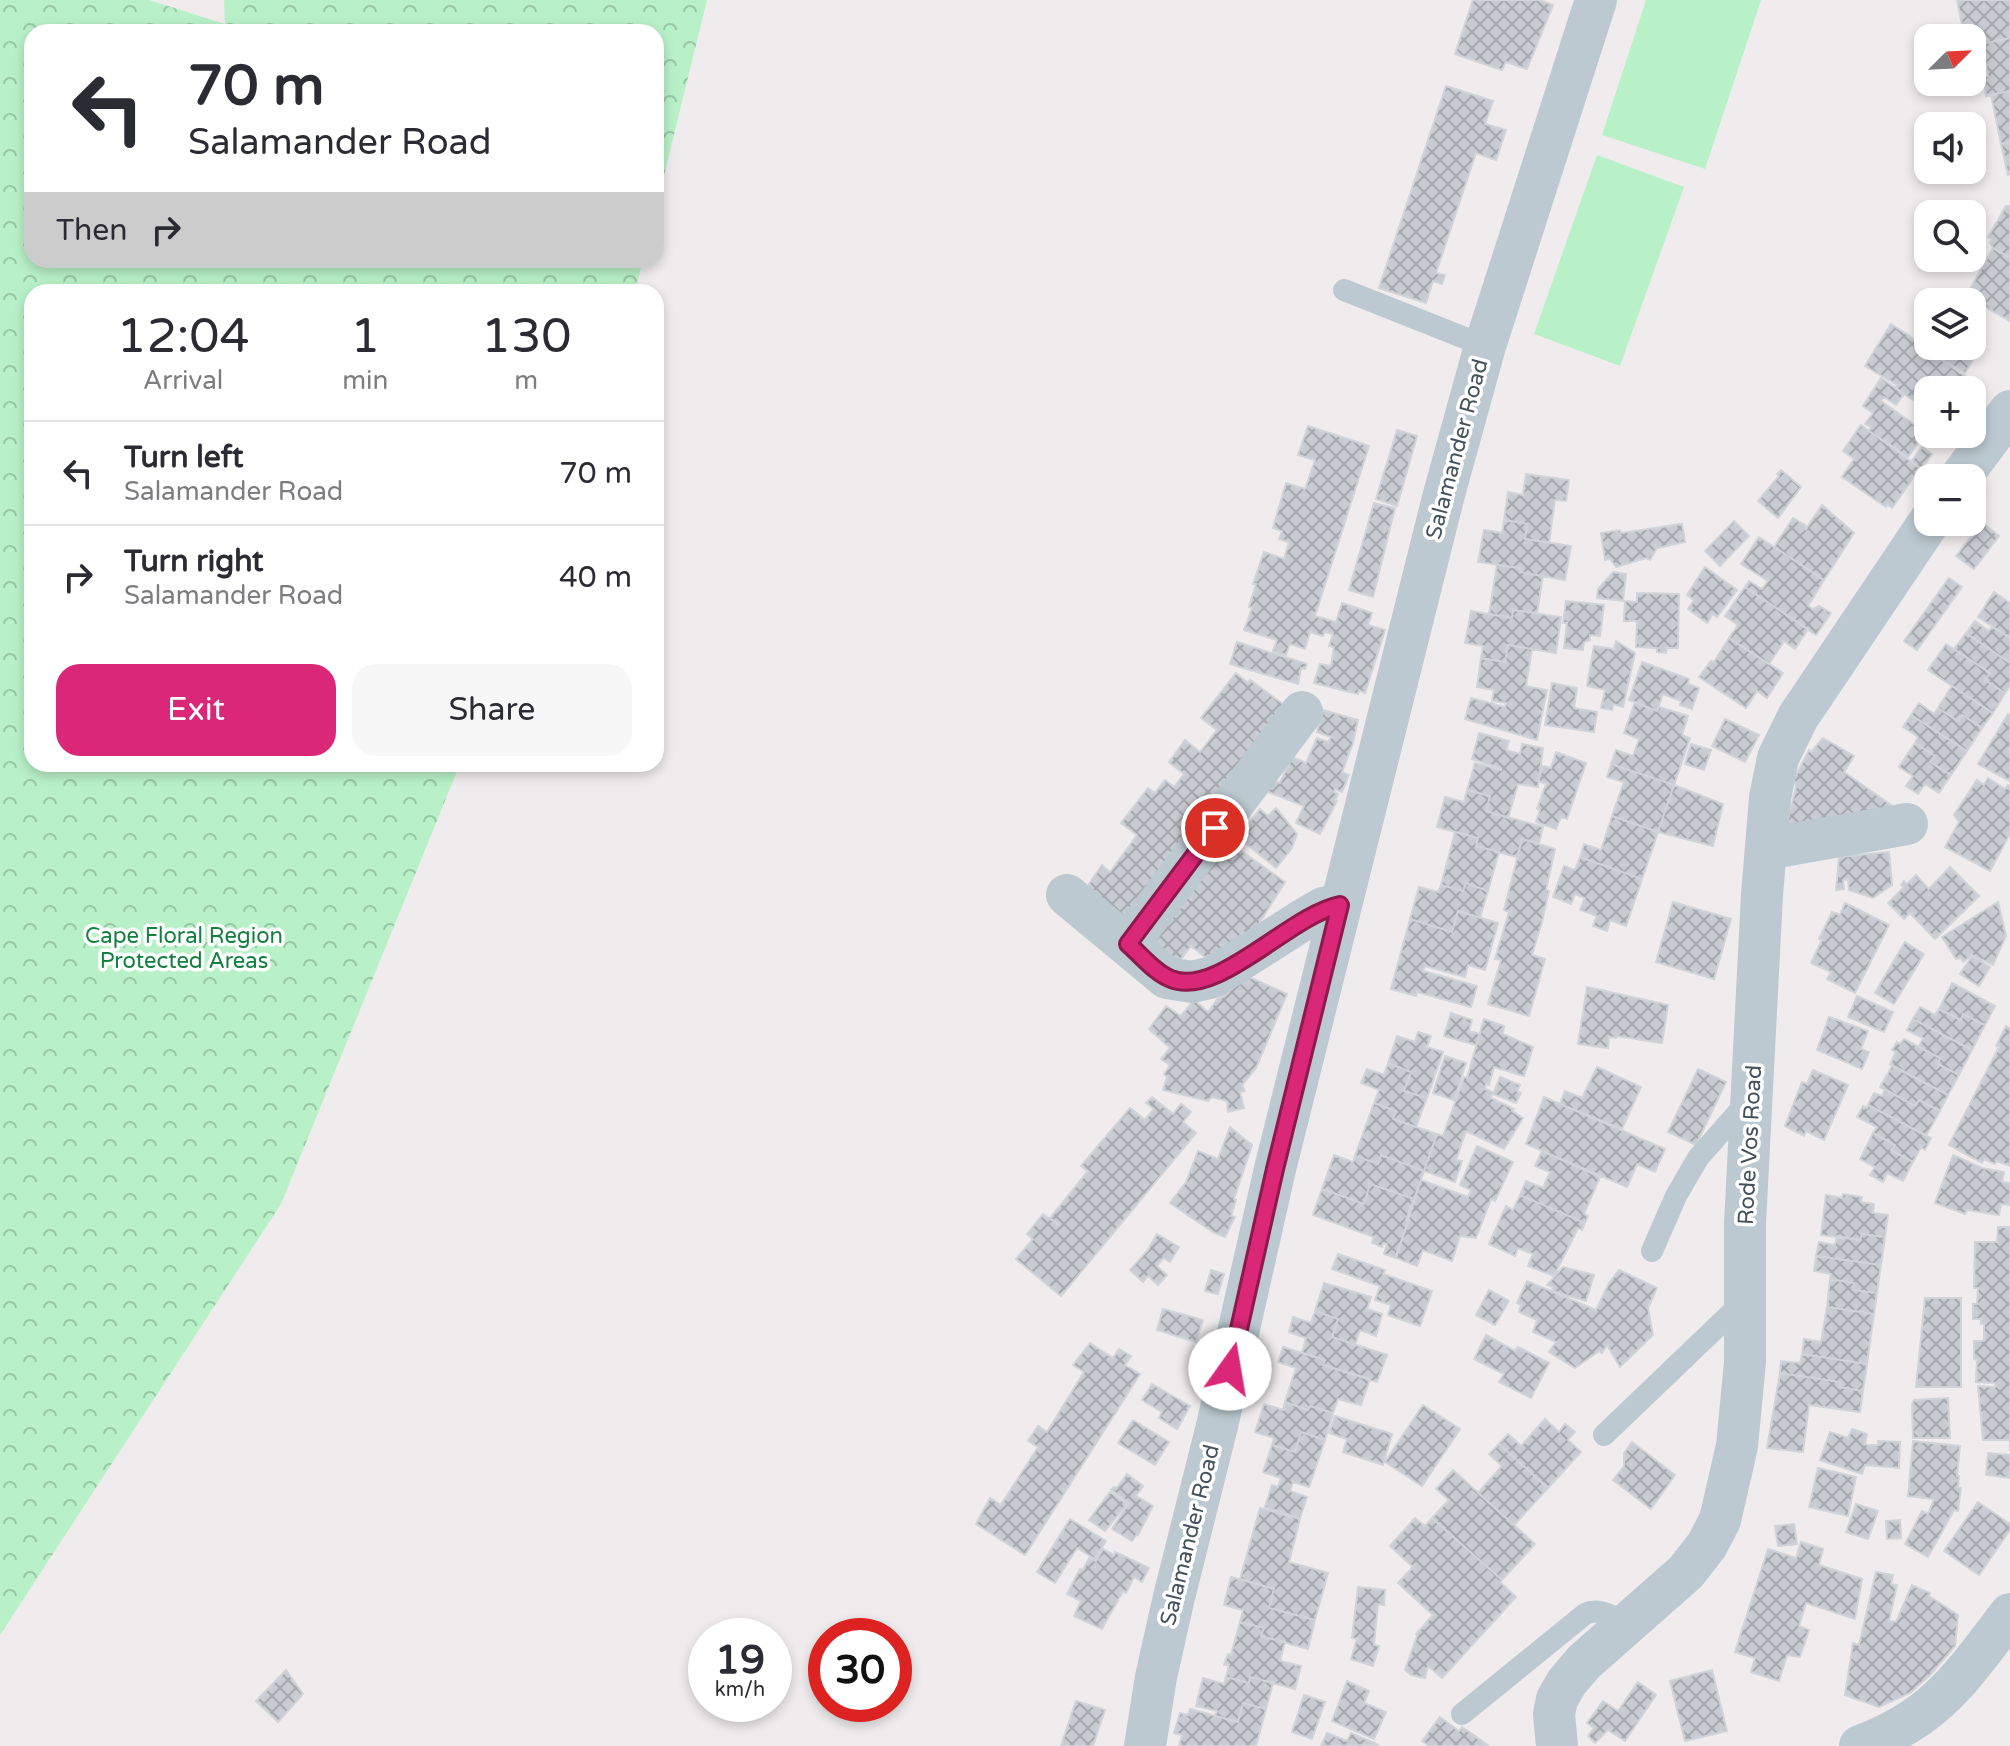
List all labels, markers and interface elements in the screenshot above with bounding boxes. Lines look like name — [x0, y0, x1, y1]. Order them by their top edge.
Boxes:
north arrow — [1914, 24, 1986, 96]
map controls — [1914, 24, 1986, 536]
text: 70 m — [188, 53, 324, 120]
icon: left — [56, 56, 160, 160]
button: sound — [1914, 112, 1986, 184]
text: Salamander Road — [188, 121, 492, 164]
button: search — [1914, 200, 1986, 272]
icon: right — [144, 208, 188, 252]
text: Then — [56, 212, 128, 249]
button: layers — [1914, 288, 1986, 360]
text: 12:04 — [117, 308, 250, 366]
text: 1 — [350, 308, 380, 366]
text: 130 — [481, 308, 571, 366]
street label: Salamander Road — [1420, 356, 1494, 542]
text: Arrival — [143, 365, 223, 396]
text: min — [342, 365, 388, 396]
text: m — [514, 365, 538, 396]
button: + — [1914, 376, 1986, 448]
text: Turn left — [124, 439, 243, 476]
icon: left — [56, 451, 100, 495]
text: 70 m — [559, 455, 632, 492]
button: − — [1914, 464, 1986, 536]
text: Salamander Road — [124, 476, 343, 507]
text: Turn right — [124, 543, 264, 580]
icon: right — [56, 555, 100, 599]
text: 40 m — [559, 559, 632, 596]
text: Salamander Road — [124, 580, 343, 611]
button: Exit — [56, 664, 336, 756]
button: Share — [352, 664, 632, 756]
pin — [1181, 794, 1249, 862]
icon: arrive — [1193, 806, 1237, 850]
park label: Cape Floral Region Protected Areas — [85, 923, 283, 974]
street label: Rode Vos Road — [1733, 1064, 1767, 1226]
position arrow — [1188, 1327, 1272, 1411]
street label: Salamander Road — [1155, 1442, 1225, 1628]
speed limit sign: 30 — [808, 1618, 912, 1722]
text: 19 — [715, 1636, 765, 1684]
text: km/h — [715, 1678, 765, 1702]

